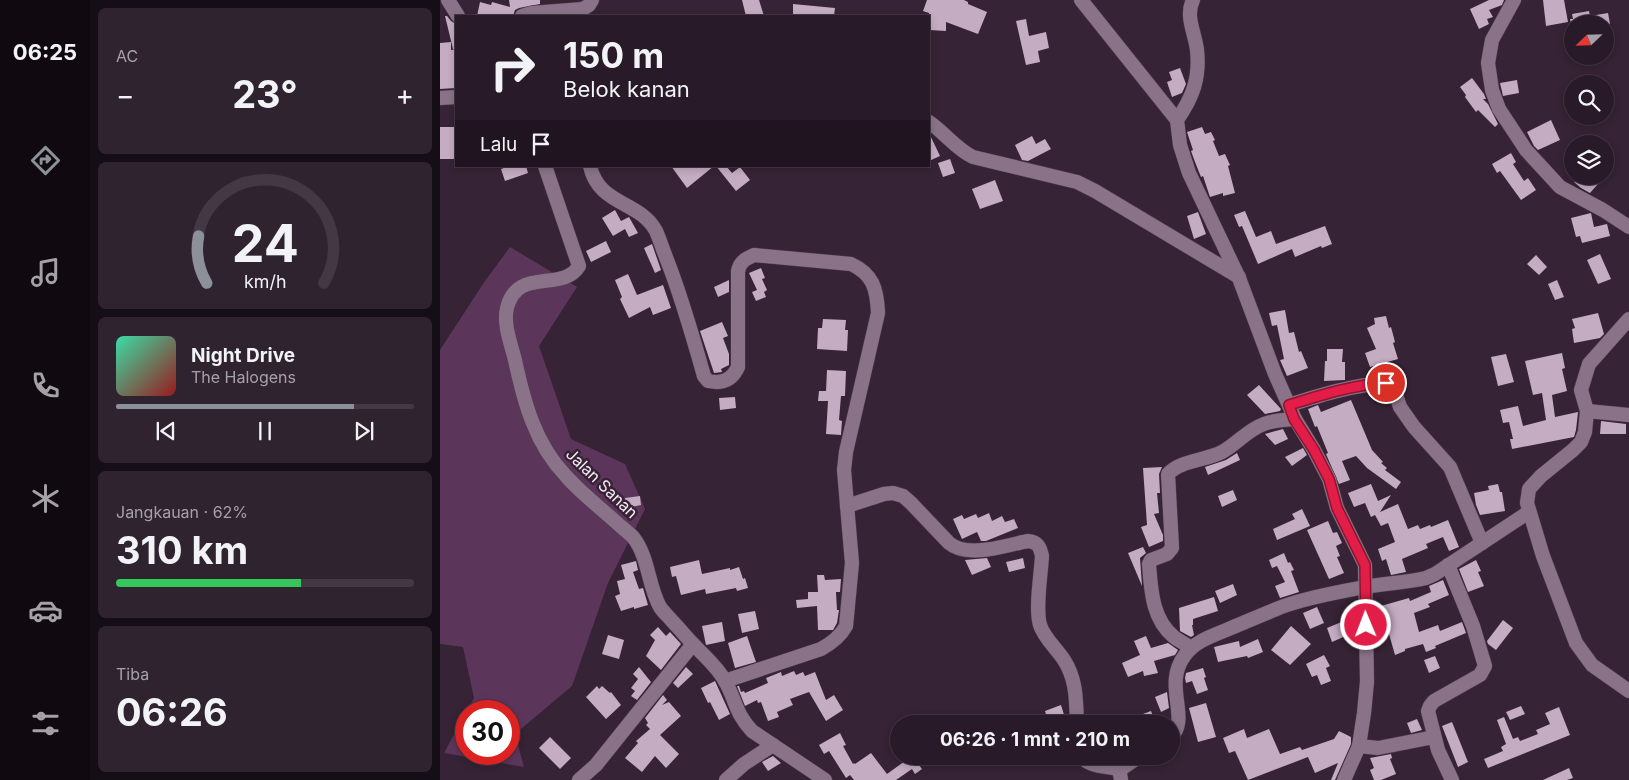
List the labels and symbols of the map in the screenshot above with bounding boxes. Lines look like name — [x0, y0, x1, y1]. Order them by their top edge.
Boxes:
north arrow — [1564, 15, 1614, 65]
pin — [1365, 362, 1407, 404]
street label: Jalan Sanan — [562, 444, 642, 522]
position arrow — [1339, 598, 1391, 650]
speed limit sign: 30 — [455, 700, 520, 765]

